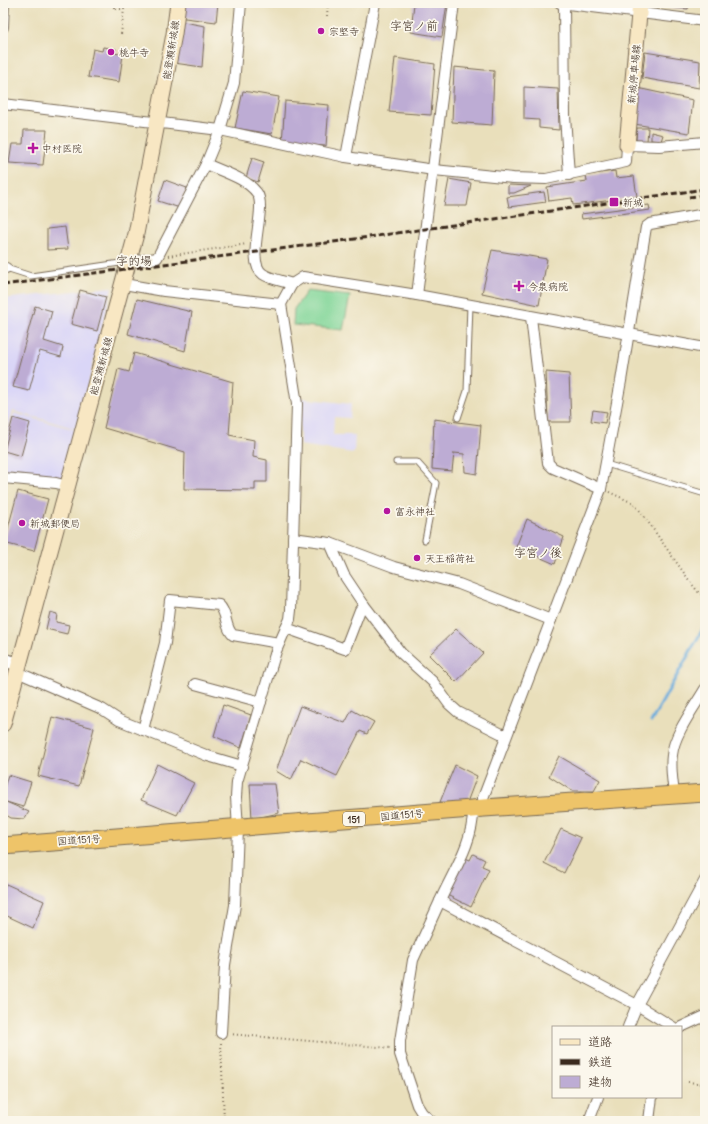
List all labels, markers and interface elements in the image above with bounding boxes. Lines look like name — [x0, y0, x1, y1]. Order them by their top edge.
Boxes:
district label: 字宮ノ前 — [390, 18, 438, 33]
street label: 能登瀬新城線 — [160, 19, 182, 81]
place label: 宗堅寺 — [329, 25, 359, 38]
marker: 宗堅寺 — [316, 26, 326, 36]
street label: 新城停車場線 — [625, 44, 643, 104]
place label: 桃牛寺 — [119, 46, 149, 59]
marker: 桃牛寺 — [106, 47, 116, 57]
marker: 中村医院 — [27, 142, 39, 154]
place label: 中村医院 — [42, 142, 82, 155]
marker: 新城 — [608, 196, 620, 208]
place label: 新城 — [623, 196, 643, 209]
district label: 字的場 — [116, 253, 152, 268]
marker: 今泉病院 — [513, 280, 525, 292]
place label: 今泉病院 — [528, 280, 568, 293]
street label: 能登瀬新城線 — [87, 335, 115, 397]
place label: 富永神社 — [395, 505, 435, 518]
marker: 富永神社 — [382, 506, 392, 516]
place label: 新城郵便局 — [30, 517, 80, 530]
marker: 新城郵便局 — [17, 518, 27, 528]
district label: 字宮ノ後 — [514, 545, 562, 560]
place label: 天王稲荷社 — [425, 552, 475, 565]
marker: 天王稲荷社 — [412, 553, 422, 563]
street label: 国道151号 — [380, 807, 424, 823]
road number: 151 — [343, 812, 365, 826]
street label: 国道151号 — [57, 832, 101, 848]
legend — [552, 1026, 682, 1098]
text: 道路 — [588, 1034, 612, 1049]
text: 鉄道 — [588, 1054, 612, 1069]
text: 建物 — [588, 1074, 612, 1089]

